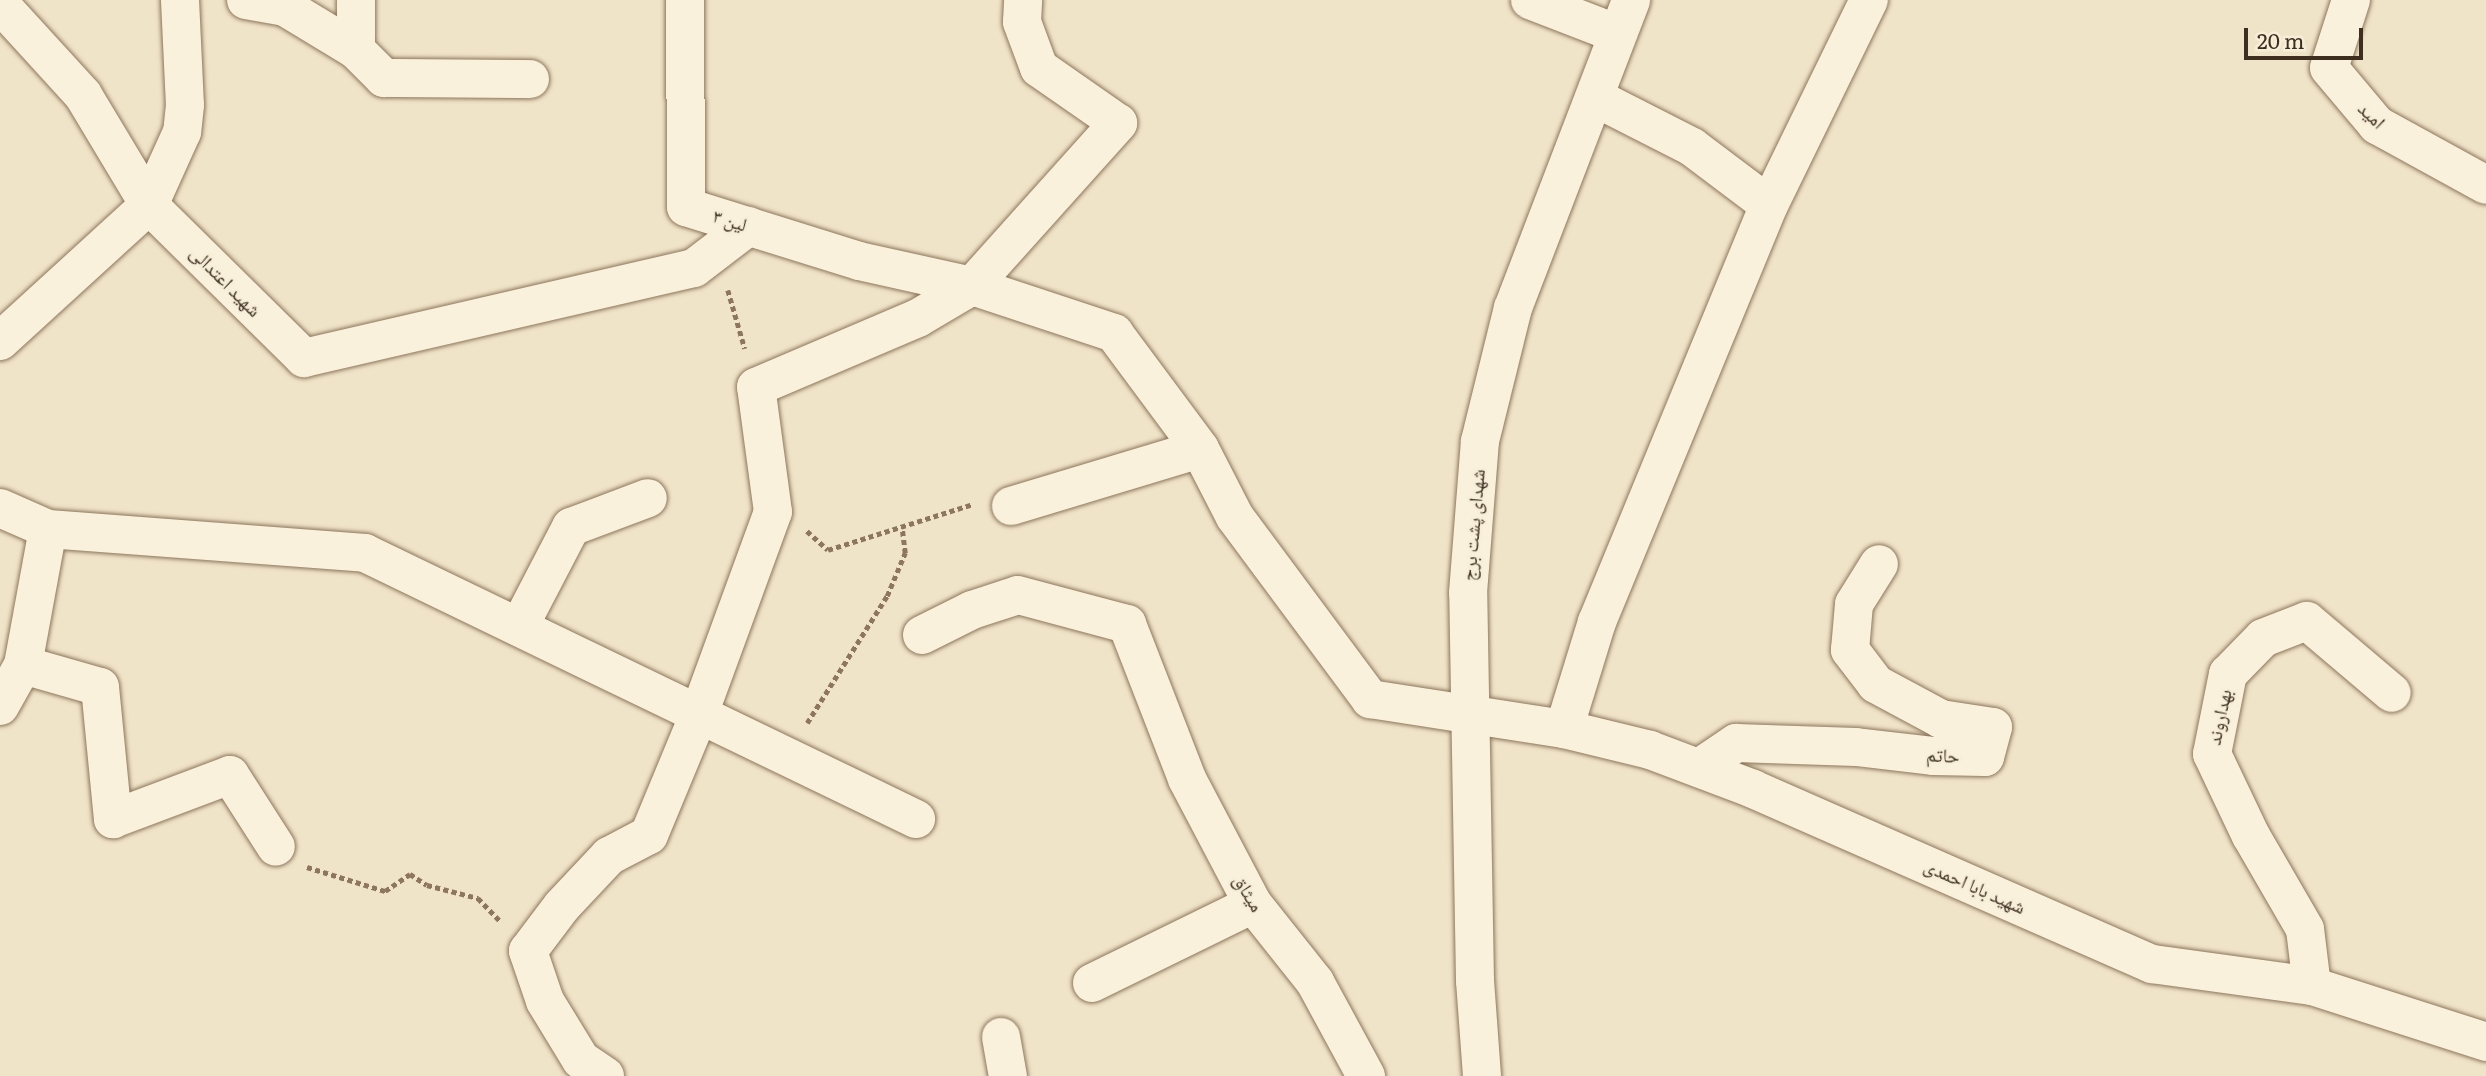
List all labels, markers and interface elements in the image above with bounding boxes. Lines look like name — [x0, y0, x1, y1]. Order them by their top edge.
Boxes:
scale bar — [2248, 14, 2367, 58]
text: 20 m — [2257, 24, 2304, 55]
street label: امید — [2354, 97, 2390, 133]
street label: لین ۳ — [710, 204, 750, 236]
street label: شهید اعتدالی — [186, 241, 266, 321]
street label: شهدای پشت برج — [1457, 468, 1489, 582]
street label: بهداروند — [2202, 687, 2236, 747]
street label: حاتم — [1926, 743, 1960, 767]
street label: شهید بابا احمدی — [1921, 854, 2029, 918]
street label: میثاق — [1229, 870, 1269, 916]

